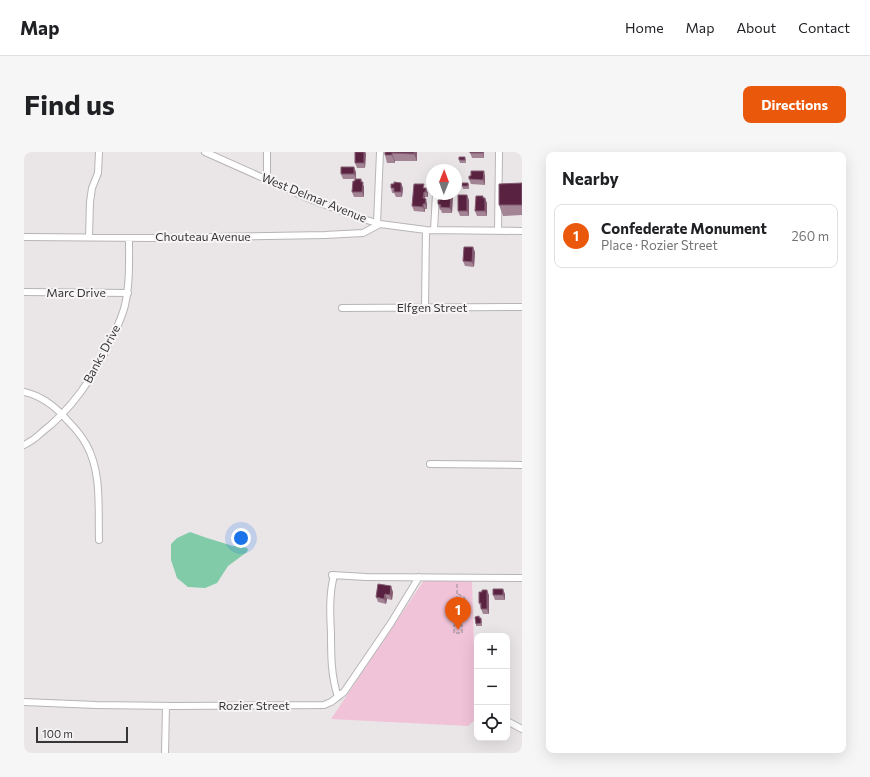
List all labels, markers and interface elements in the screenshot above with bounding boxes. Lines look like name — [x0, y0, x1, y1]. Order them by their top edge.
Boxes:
text: Map — [20, 16, 59, 39]
text: Home — [625, 19, 664, 36]
text: Map — [686, 19, 714, 36]
text: About — [736, 19, 776, 36]
text: Contact — [798, 19, 850, 36]
button: Directions — [743, 86, 846, 123]
text: Find us — [24, 87, 115, 121]
north arrow — [426, 164, 462, 200]
text: Nearby — [562, 168, 619, 189]
street label: West Delmar Avenue — [260, 170, 369, 225]
text: Confederate Monument — [601, 219, 767, 237]
text: 1 — [573, 228, 579, 244]
text: 260 m — [792, 228, 829, 244]
street label: Chouteau Avenue — [155, 229, 251, 243]
text: Place · Rozier Street — [601, 237, 718, 253]
street label: Marc Drive — [46, 285, 106, 299]
street label: Elfgen Street — [397, 300, 467, 314]
street label: Banks Drive — [80, 322, 122, 385]
your location — [231, 528, 251, 548]
pin: 1 — [445, 597, 471, 630]
map controls — [474, 633, 510, 741]
button: + — [474, 633, 510, 669]
button: − — [474, 669, 510, 705]
street label: Rozier Street — [218, 698, 290, 712]
button: locate — [474, 705, 510, 741]
scale bar — [36, 725, 128, 744]
text: 100 m — [42, 727, 73, 740]

